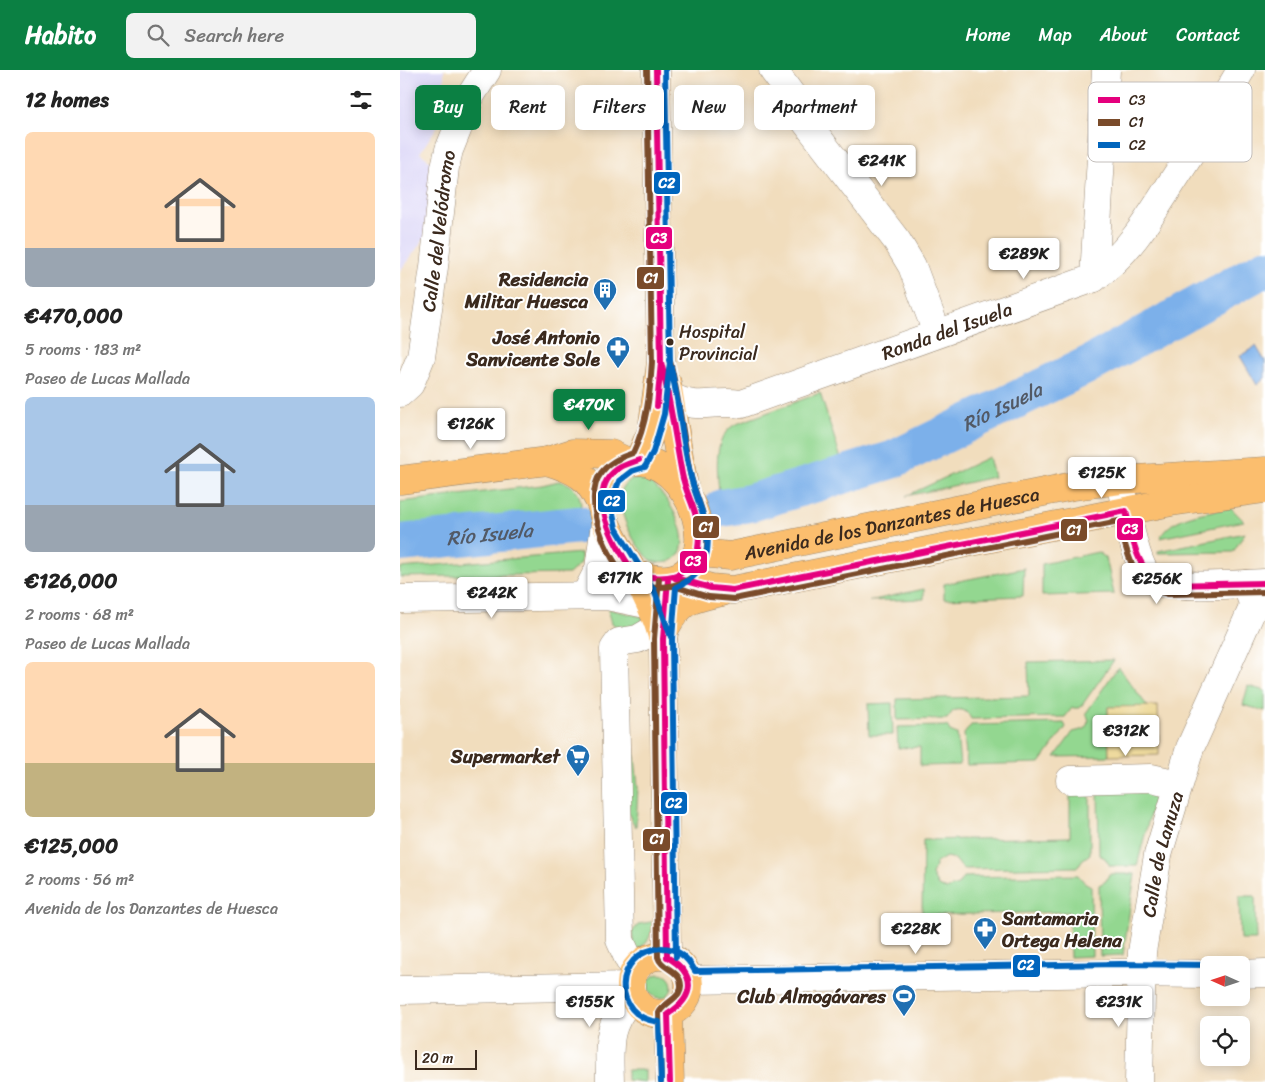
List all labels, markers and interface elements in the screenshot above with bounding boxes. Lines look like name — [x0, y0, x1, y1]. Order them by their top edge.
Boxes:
search box — [126, 13, 476, 58]
text: Habito — [25, 14, 96, 56]
text: Search here — [184, 19, 284, 52]
text: Home — [966, 19, 1011, 51]
text: Map — [1039, 19, 1072, 51]
text: About — [1100, 19, 1148, 51]
text: Contact — [1176, 19, 1240, 51]
icon: search — [144, 21, 172, 49]
text: 12 homes — [25, 81, 109, 119]
legend — [1088, 82, 1252, 162]
chip: Buy — [415, 85, 481, 130]
chip: Rent — [491, 85, 565, 130]
chip: Filters — [575, 85, 664, 130]
chip: New — [674, 85, 744, 130]
chip: Apartment — [754, 85, 875, 130]
icon: filters — [347, 86, 375, 114]
text: C3 — [1129, 88, 1146, 113]
text: C1 — [1129, 110, 1144, 135]
text: C2 — [1129, 133, 1146, 158]
pin: €241K — [847, 144, 917, 187]
street label: Calle del Velódromo — [411, 146, 465, 314]
text: €241K — [859, 146, 905, 175]
icon: home — [155, 165, 245, 255]
line badge: C2 — [653, 171, 681, 195]
text: C2 — [658, 171, 676, 196]
line badge: C3 — [645, 226, 673, 250]
text: C3 — [650, 226, 668, 251]
pin: €289K — [989, 238, 1059, 280]
text: €289K — [999, 239, 1049, 268]
place label: Residencia Militar Huesca — [464, 263, 588, 318]
line badge: C1 — [636, 266, 665, 290]
text: C1 — [643, 266, 658, 291]
building icon: Residencia Militar Huesca — [592, 277, 618, 311]
street label: Ronda del Isuela — [877, 292, 1017, 369]
text: €470,000 — [25, 297, 123, 335]
place label: Hospital Provincial — [679, 316, 759, 370]
place label: José Antonio Sanvicente Sole — [465, 321, 601, 376]
text: 5 rooms · 183 m² — [25, 335, 141, 364]
pharmacy icon: José Antonio Sanvicente Sole — [605, 335, 631, 369]
marker: Hospital Provincial — [665, 337, 675, 347]
text: Paseo de Lucas Mallada — [25, 364, 190, 393]
water label: Río Isuela — [955, 371, 1050, 441]
pin: €470K — [554, 388, 624, 431]
text: €470K — [564, 390, 614, 419]
pin: €126K — [436, 408, 506, 450]
text: €126K — [448, 409, 494, 438]
icon: home — [155, 430, 245, 520]
pin: €125K — [1067, 456, 1137, 499]
text: €125K — [1079, 458, 1125, 487]
street label: Avenida de los Danzantes de Huesca — [740, 477, 1043, 569]
line badge: C2 — [597, 489, 626, 513]
text: C2 — [603, 489, 621, 514]
water label: Río Isuela — [445, 512, 536, 556]
line badge: C1 — [692, 515, 720, 539]
text: C1 — [698, 515, 713, 540]
line badge: C3 — [1116, 517, 1144, 541]
text: C3 — [1121, 517, 1139, 542]
line badge: C1 — [1060, 518, 1088, 542]
text: C1 — [1066, 518, 1081, 543]
text: C3 — [684, 549, 702, 574]
line badge: C3 — [679, 550, 708, 574]
text: €126,000 — [25, 562, 117, 600]
pin: €171K — [585, 562, 655, 604]
pin: €256K — [1122, 562, 1192, 605]
text: €171K — [598, 563, 642, 592]
text: €256K — [1133, 564, 1181, 593]
pin: €242K — [457, 576, 527, 619]
text: €242K — [468, 578, 516, 607]
text: 2 rooms · 68 m² — [25, 600, 134, 629]
text: Paseo de Lucas Mallada — [25, 629, 190, 658]
icon: home — [155, 695, 245, 785]
pin: €312K — [1091, 714, 1161, 757]
text: €312K — [1103, 716, 1149, 745]
place label: Supermarket — [450, 740, 561, 773]
supermarket icon: Supermarket — [565, 743, 591, 777]
street label: Calle de Lanuza — [1132, 787, 1193, 919]
line badge: C2 — [660, 791, 688, 815]
text: C2 — [665, 791, 683, 816]
text: €125,000 — [25, 827, 118, 865]
text: C1 — [649, 827, 664, 852]
line badge: C1 — [642, 828, 671, 852]
text: 2 rooms · 56 m² — [25, 865, 134, 894]
text: Avenida de los Danzantes de Huesca — [25, 894, 278, 923]
place label: Santamaria Ortega Helena — [1001, 902, 1122, 957]
pin: €228K — [881, 912, 951, 955]
text: €228K — [892, 914, 940, 943]
pharmacy icon: Santamaria Ortega Helena — [972, 916, 998, 950]
text: C2 — [1017, 953, 1035, 978]
line badge: C2 — [1012, 954, 1041, 978]
north arrow — [1200, 956, 1250, 1006]
map controls — [1200, 956, 1250, 1066]
place label: Club Almogávares — [737, 980, 887, 1013]
sports icon: Club Almogávares — [891, 983, 917, 1017]
pin: €155K — [555, 986, 625, 1028]
pin: €231K — [1084, 986, 1154, 1028]
text: €155K — [567, 987, 613, 1016]
text: €231K — [1096, 987, 1142, 1016]
button: locate — [1200, 1016, 1250, 1066]
text: 20 m — [422, 1046, 453, 1071]
scale bar — [415, 1047, 478, 1070]

